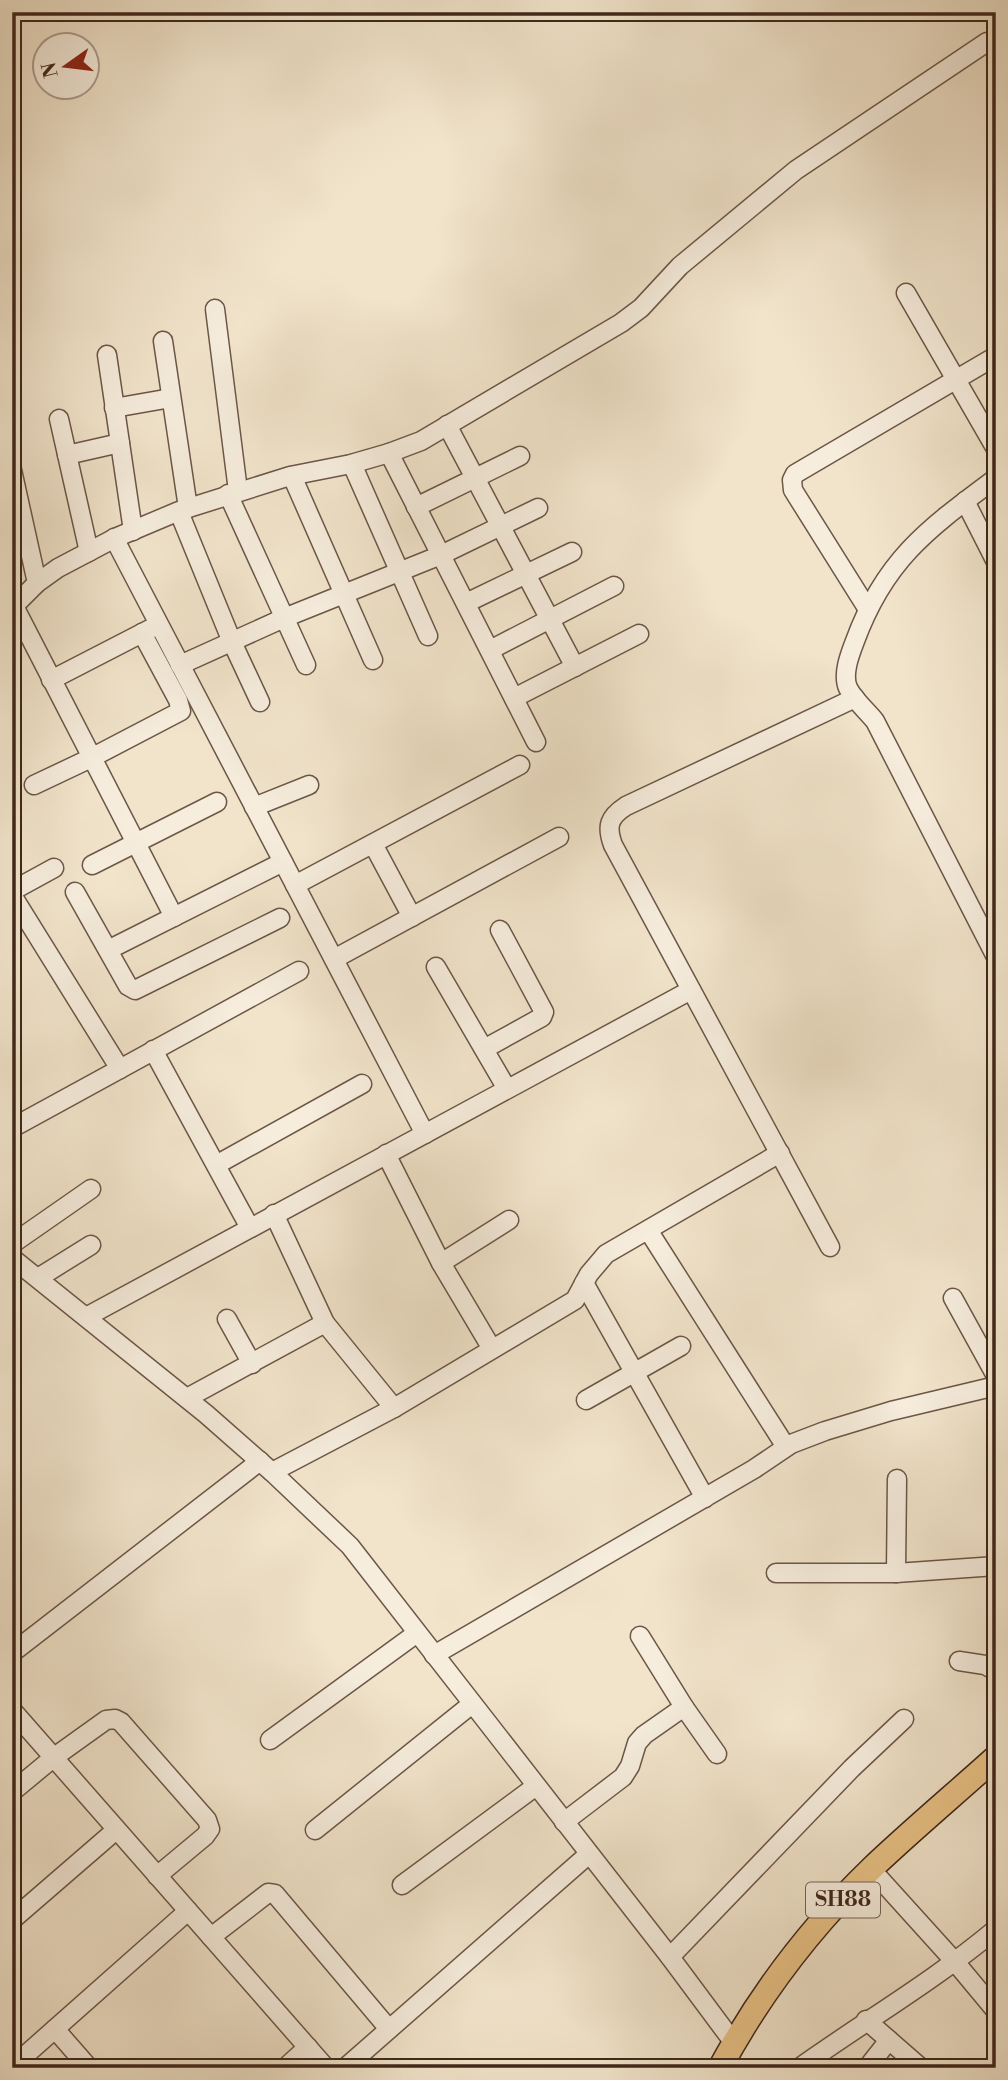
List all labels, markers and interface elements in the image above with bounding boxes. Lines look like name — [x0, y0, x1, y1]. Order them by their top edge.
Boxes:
north arrow — [32, 32, 102, 102]
text: N — [37, 60, 64, 80]
road number: SH88 — [806, 1882, 880, 1918]

